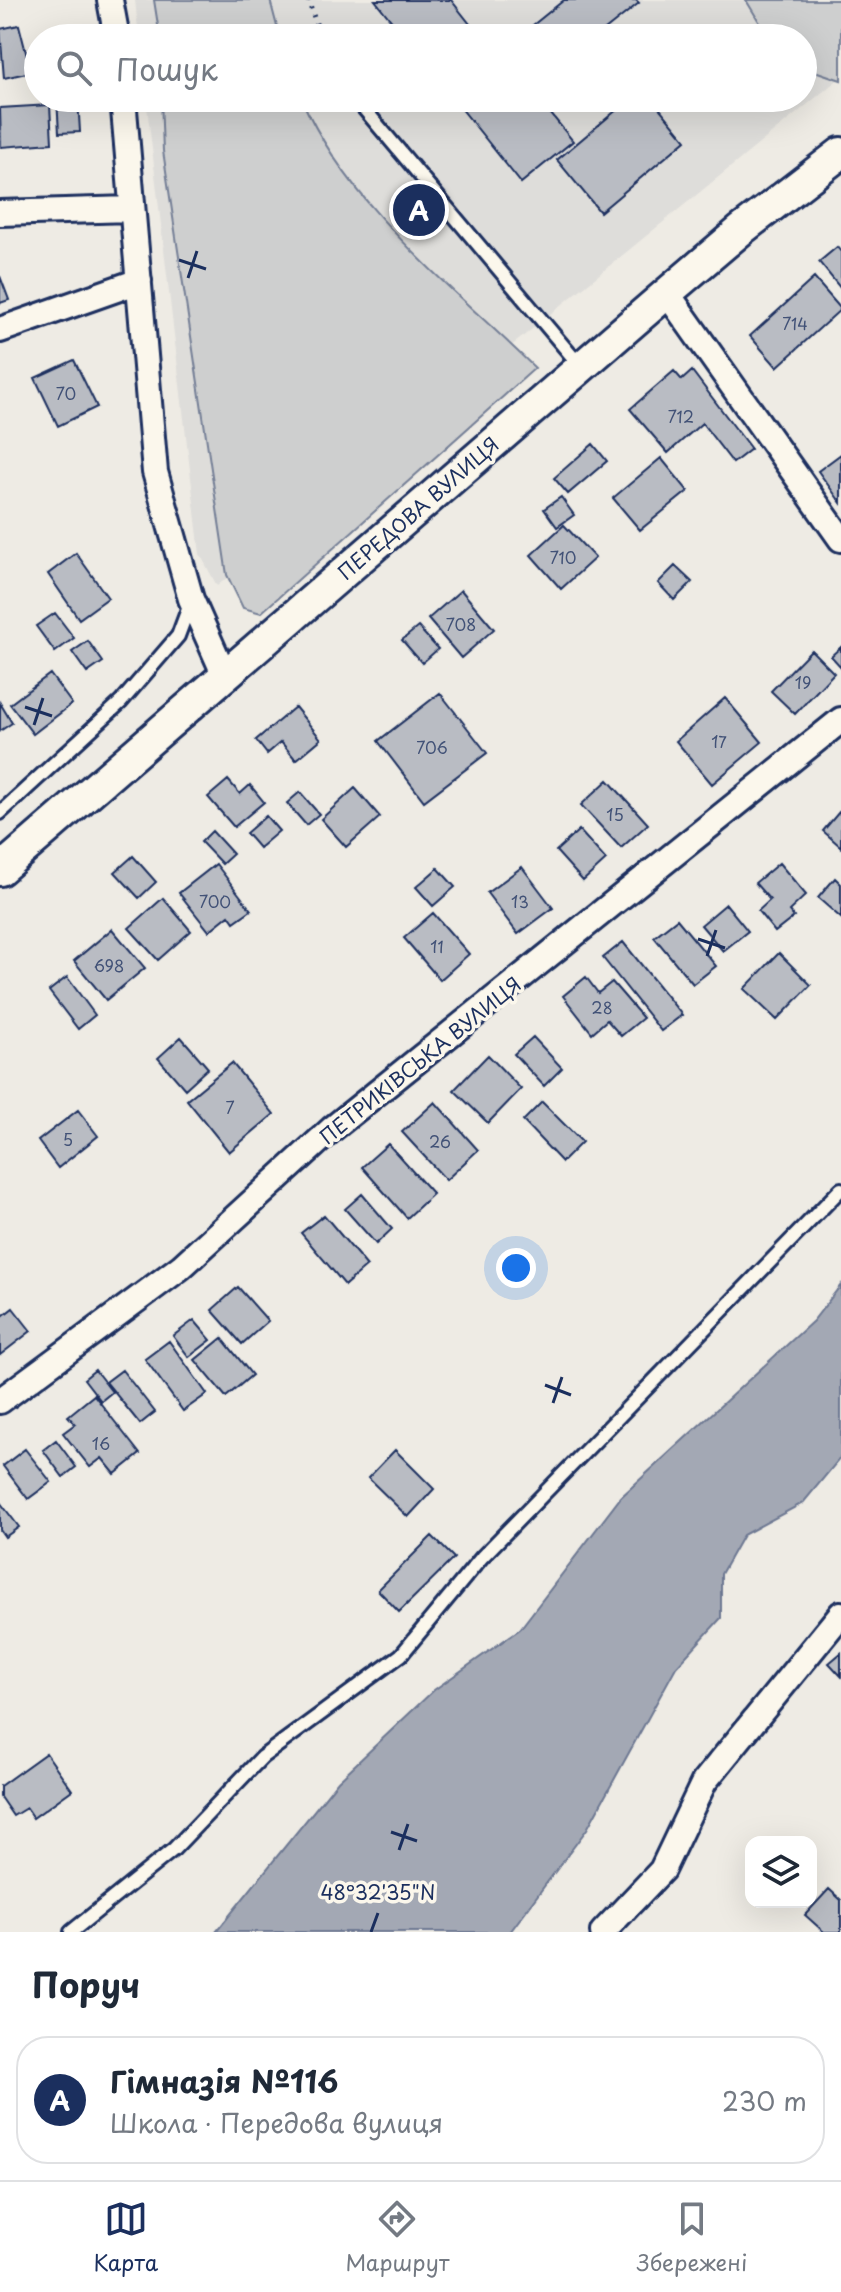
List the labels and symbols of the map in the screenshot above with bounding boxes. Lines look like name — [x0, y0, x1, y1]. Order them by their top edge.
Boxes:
pin: A — [393, 180, 445, 240]
house number: 714 — [782, 311, 808, 335]
house number: 70 — [56, 381, 76, 405]
house number: 712 — [668, 404, 694, 428]
street label: ПЕРЕДОВА ВУЛИЦЯ — [331, 429, 505, 587]
house number: 710 — [550, 545, 576, 569]
house number: 708 — [446, 612, 476, 636]
house number: 19 — [795, 670, 811, 694]
house number: 17 — [711, 729, 727, 753]
house number: 706 — [416, 735, 448, 759]
house number: 15 — [606, 802, 624, 826]
house number: 700 — [199, 889, 231, 913]
house number: 13 — [511, 889, 529, 913]
house number: 11 — [430, 934, 444, 958]
house number: 698 — [94, 953, 124, 977]
street label: ПЕТРИКІВСЬКА ВУЛИЦЯ — [313, 969, 527, 1151]
house number: 28 — [591, 995, 613, 1019]
house number: 7 — [225, 1095, 235, 1119]
house number: 5 — [63, 1127, 73, 1151]
house number: 26 — [429, 1129, 451, 1153]
your location — [496, 1248, 536, 1288]
house number: 16 — [92, 1431, 110, 1455]
text: 48°32'35"N — [321, 1877, 435, 1907]

